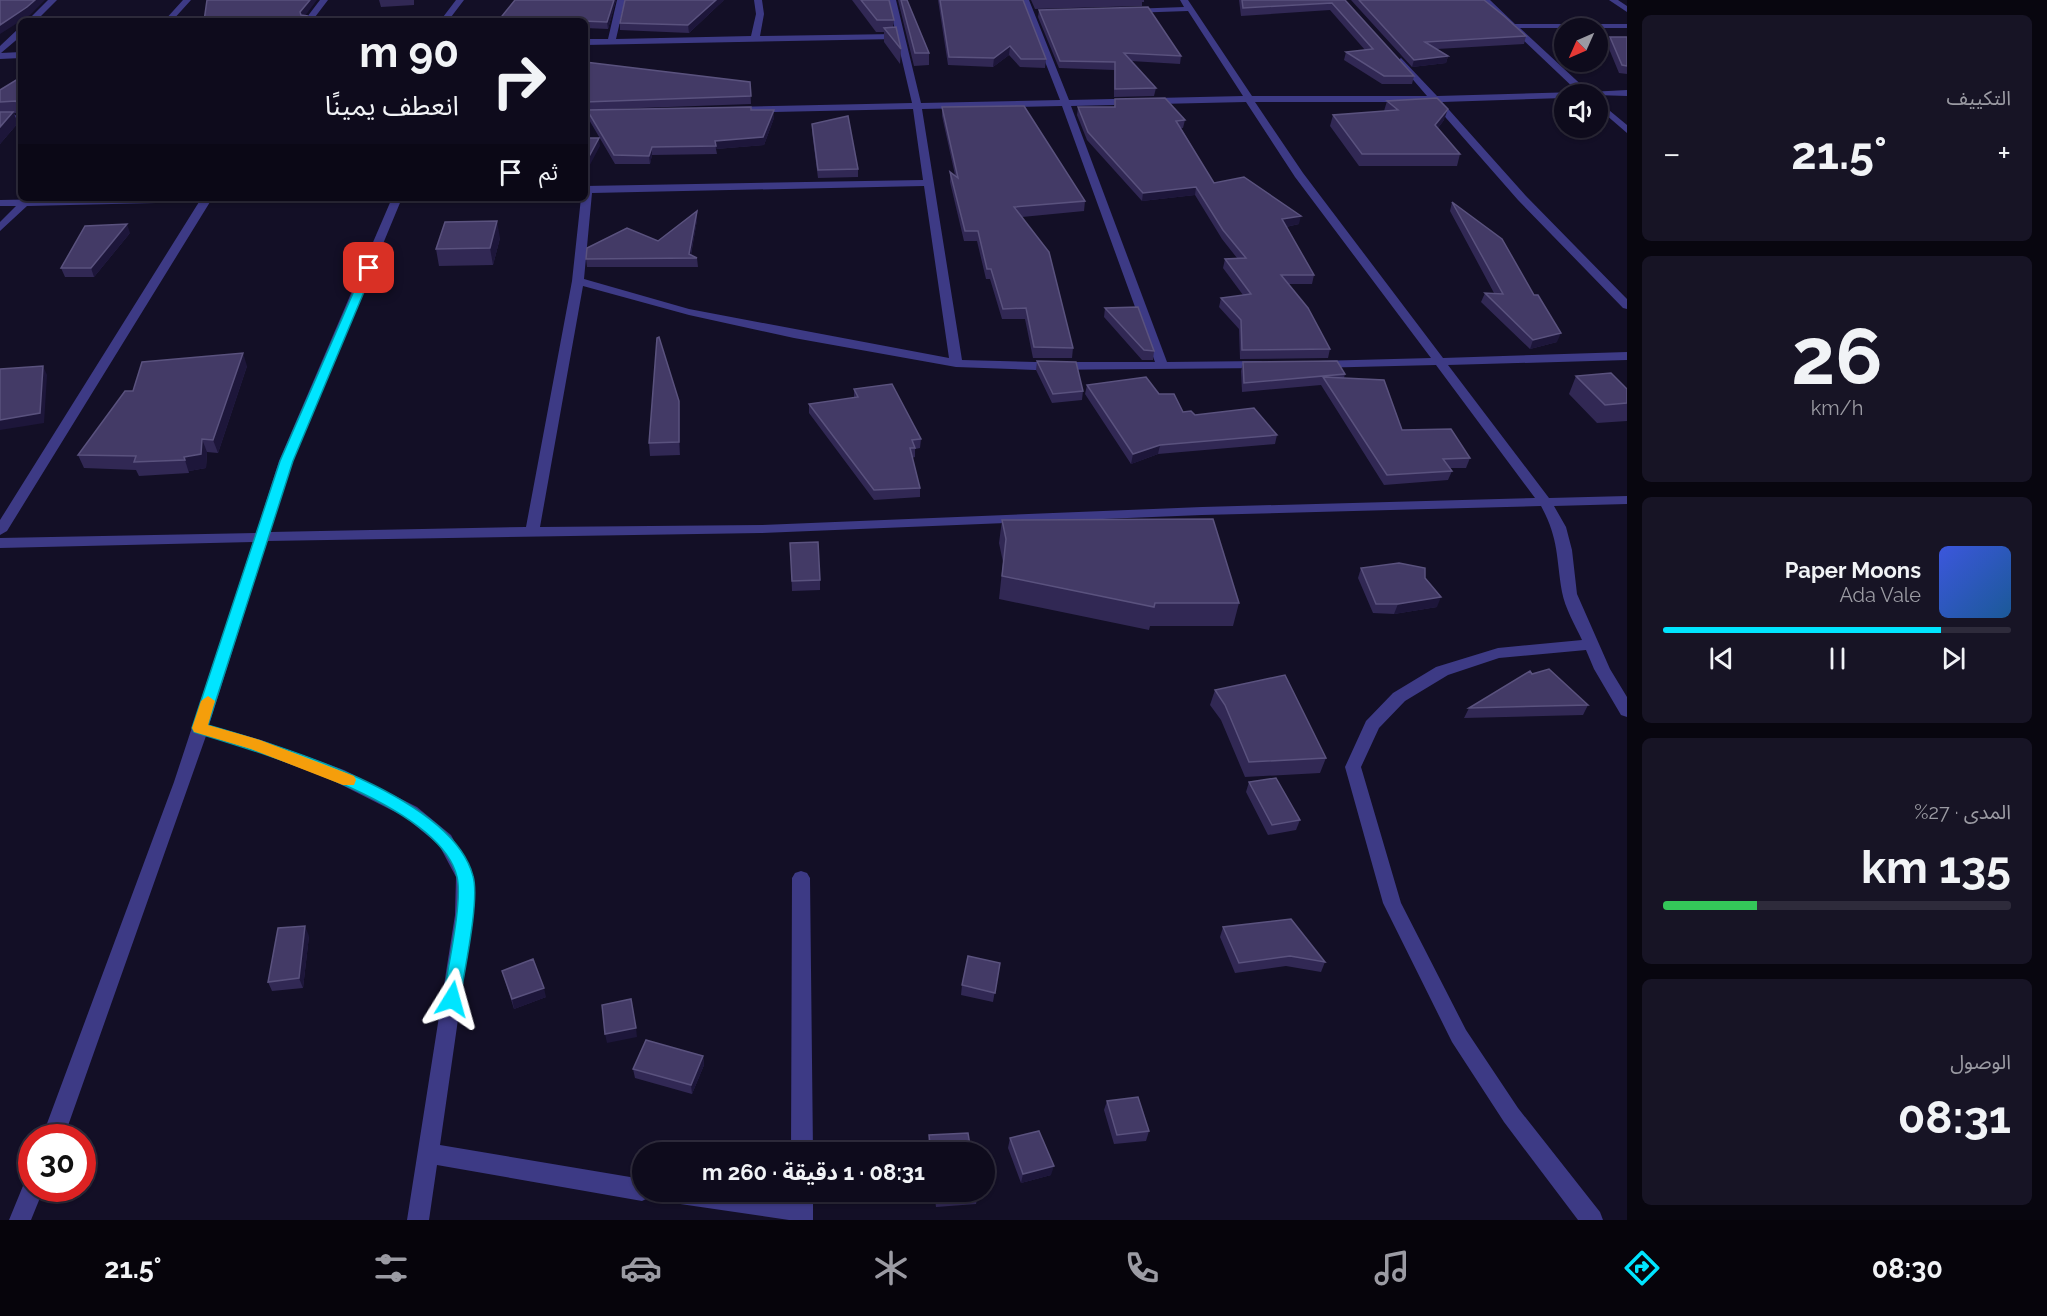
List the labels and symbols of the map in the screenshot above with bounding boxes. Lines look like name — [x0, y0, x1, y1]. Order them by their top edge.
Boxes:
north arrow — [1554, 18, 1608, 72]
pin — [343, 242, 394, 293]
position arrow — [420, 967, 484, 1031]
speed limit sign: 30 — [18, 1124, 96, 1202]

